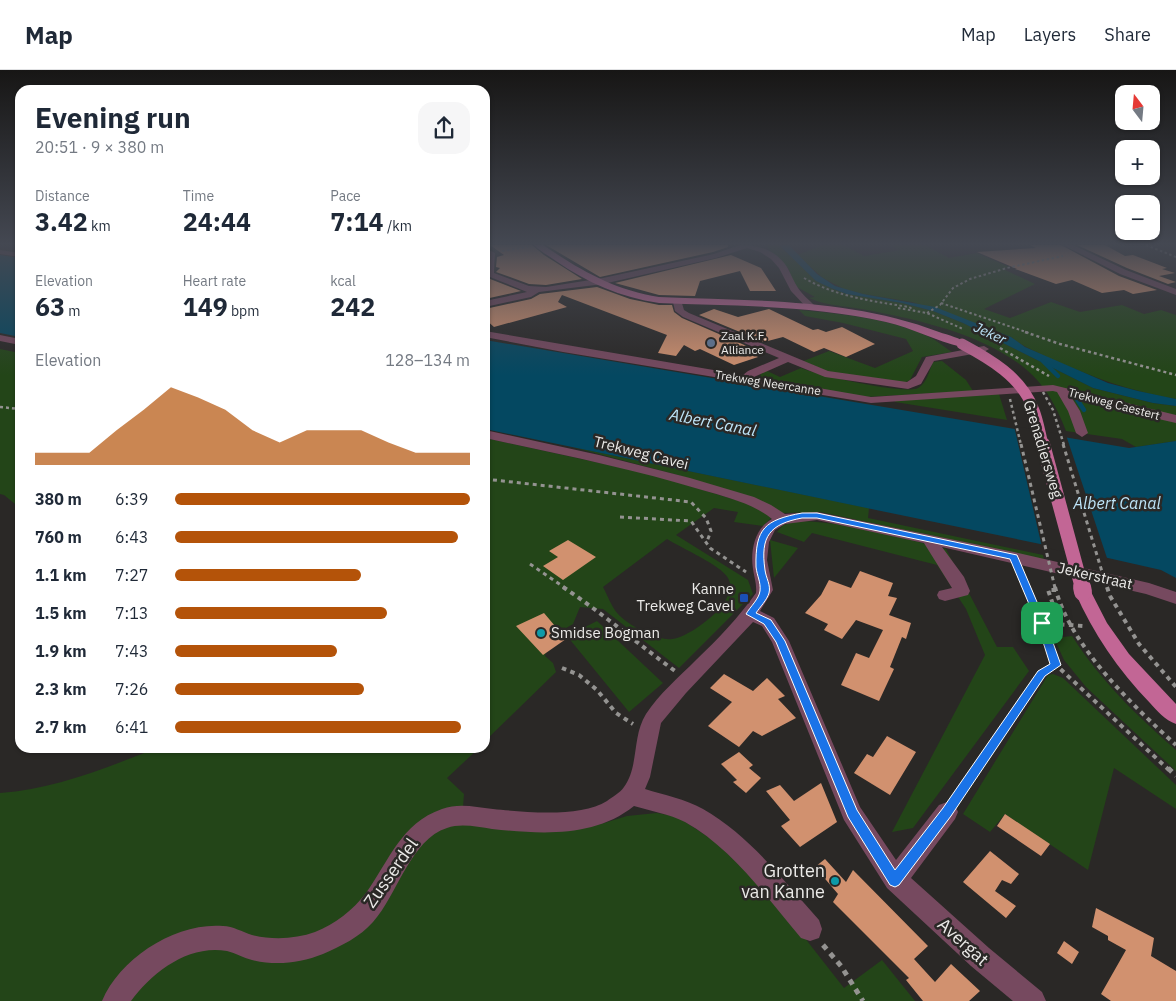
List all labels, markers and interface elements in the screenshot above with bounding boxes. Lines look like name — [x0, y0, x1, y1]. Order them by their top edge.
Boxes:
text: Map — [25, 19, 73, 51]
text: Map — [961, 23, 996, 46]
text: Layers — [1024, 23, 1076, 46]
text: Share — [1104, 23, 1151, 46]
north arrow — [1115, 85, 1160, 130]
map controls — [1115, 85, 1160, 240]
text: Evening run — [35, 99, 191, 136]
button: share — [418, 102, 470, 154]
text: 20:51 · 9 × 380 m — [35, 137, 164, 157]
button: + — [1115, 140, 1160, 185]
text: Distance — [35, 187, 90, 205]
text: Time — [183, 187, 214, 205]
text: Pace — [330, 187, 361, 205]
button: − — [1115, 195, 1160, 240]
text: 3.42 — [35, 205, 88, 238]
text: 24:44 — [183, 205, 251, 238]
text: 7:14 — [330, 205, 384, 238]
text: km — [88, 217, 111, 235]
text: /km — [384, 217, 412, 235]
text: Elevation — [35, 272, 93, 290]
text: Heart rate — [183, 272, 246, 290]
text: kcal — [330, 272, 356, 290]
text: 63 — [35, 290, 65, 323]
text: 149 — [183, 290, 228, 323]
text: 242 — [330, 290, 375, 323]
text: m — [65, 302, 81, 320]
text: bpm — [228, 302, 259, 320]
water label: Jeker — [971, 318, 1010, 349]
place label: Zaal K.F. Alliance — [721, 328, 767, 357]
marker: Zaal K.F. Alliance — [705, 337, 717, 349]
text: Elevation — [35, 350, 101, 370]
text: 128–134 m — [385, 350, 470, 370]
street label: Trekweg Neercanne — [714, 367, 823, 398]
street label: Trekweg Caestert — [1067, 384, 1162, 423]
street label: Grenadiersweg — [1020, 397, 1067, 500]
water label: Albert Canal — [667, 404, 759, 440]
street label: Trekweg Cavei — [592, 432, 691, 473]
text: 380 m — [35, 489, 82, 509]
text: 6:39 — [115, 489, 148, 509]
water label: Albert Canal — [1072, 493, 1162, 513]
text: 760 m — [35, 527, 82, 547]
text: 6:43 — [115, 527, 148, 547]
street label: Jekerstraat — [1056, 558, 1135, 593]
text: 1.1 km — [35, 565, 86, 585]
text: 7:27 — [115, 565, 148, 585]
place label: Kanne Trekweg Cavel — [637, 579, 734, 615]
marker: Kanne Trekweg Cavel — [738, 592, 750, 604]
pin — [1021, 602, 1063, 644]
text: 1.5 km — [35, 603, 86, 623]
text: 7:13 — [115, 603, 148, 623]
icon: arrive — [1028, 609, 1056, 637]
place label: Smidse Bogman — [551, 623, 660, 642]
marker: Smidse Bogman — [535, 627, 547, 639]
text: 1.9 km — [35, 641, 86, 661]
text: 7:43 — [115, 641, 148, 661]
text: 2.3 km — [35, 679, 86, 699]
text: 7:26 — [115, 679, 148, 699]
text: 2.7 km — [35, 717, 86, 737]
text: 6:41 — [115, 717, 148, 737]
street label: Zusserdel — [358, 833, 423, 912]
place label: Grotten van Kanne — [741, 859, 825, 903]
marker: Grotten van Kanne — [829, 875, 841, 887]
street label: Avergat — [933, 913, 994, 971]

